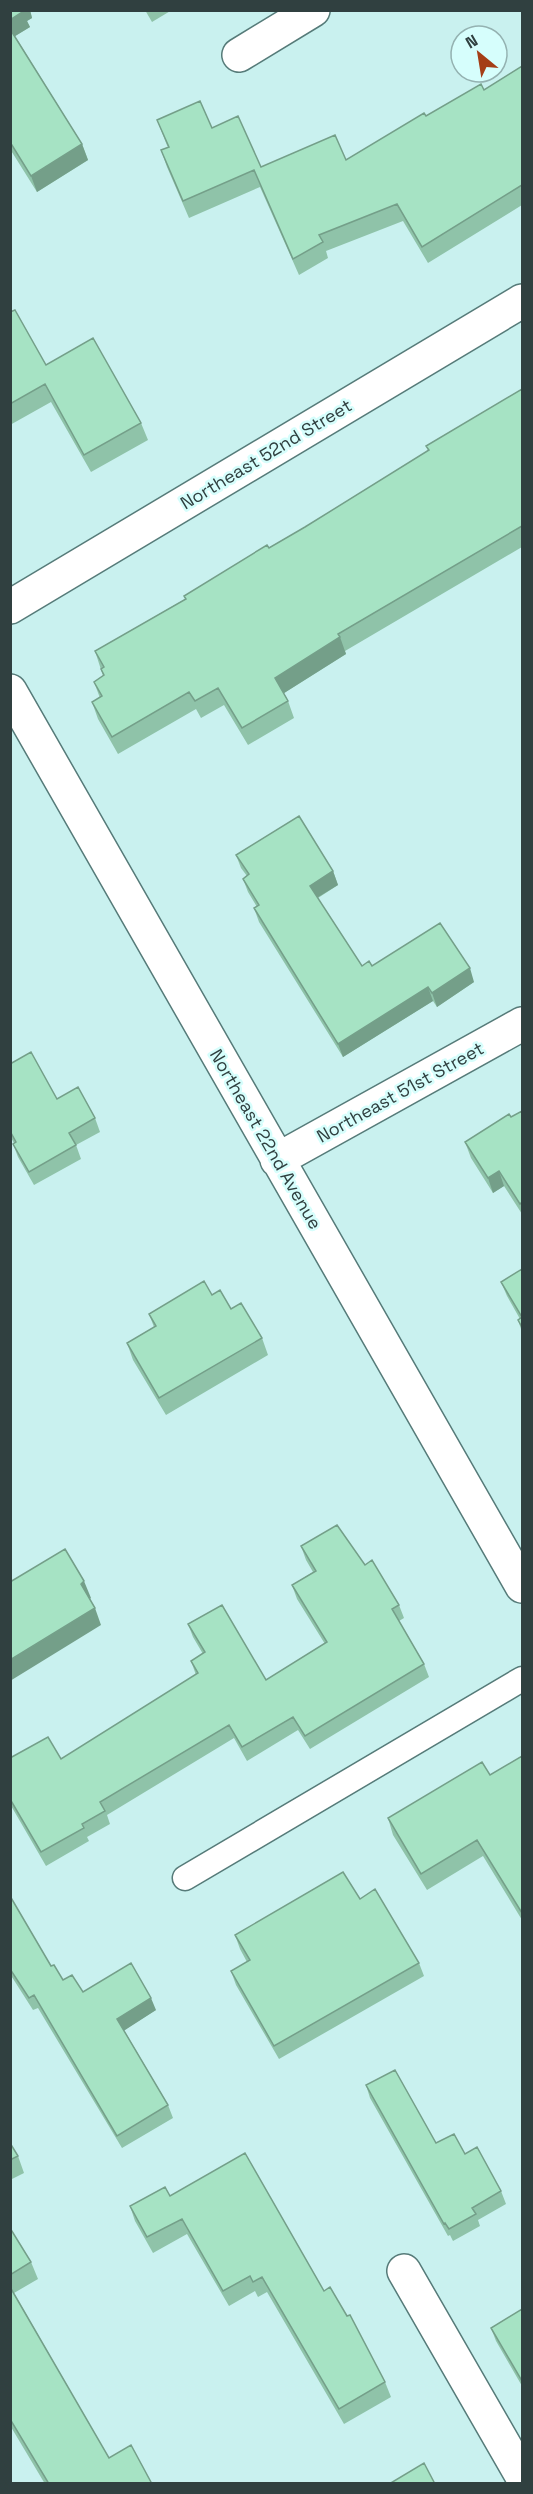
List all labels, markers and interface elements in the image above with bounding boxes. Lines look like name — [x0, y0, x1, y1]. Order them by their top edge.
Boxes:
north arrow — [449, 24, 509, 84]
text: N — [462, 30, 482, 53]
street label: Northeast 52nd Street — [176, 394, 356, 514]
street label: Northeast 51st Street — [312, 1036, 488, 1148]
street label: Northeast 22nd Avenue — [205, 1045, 327, 1233]

